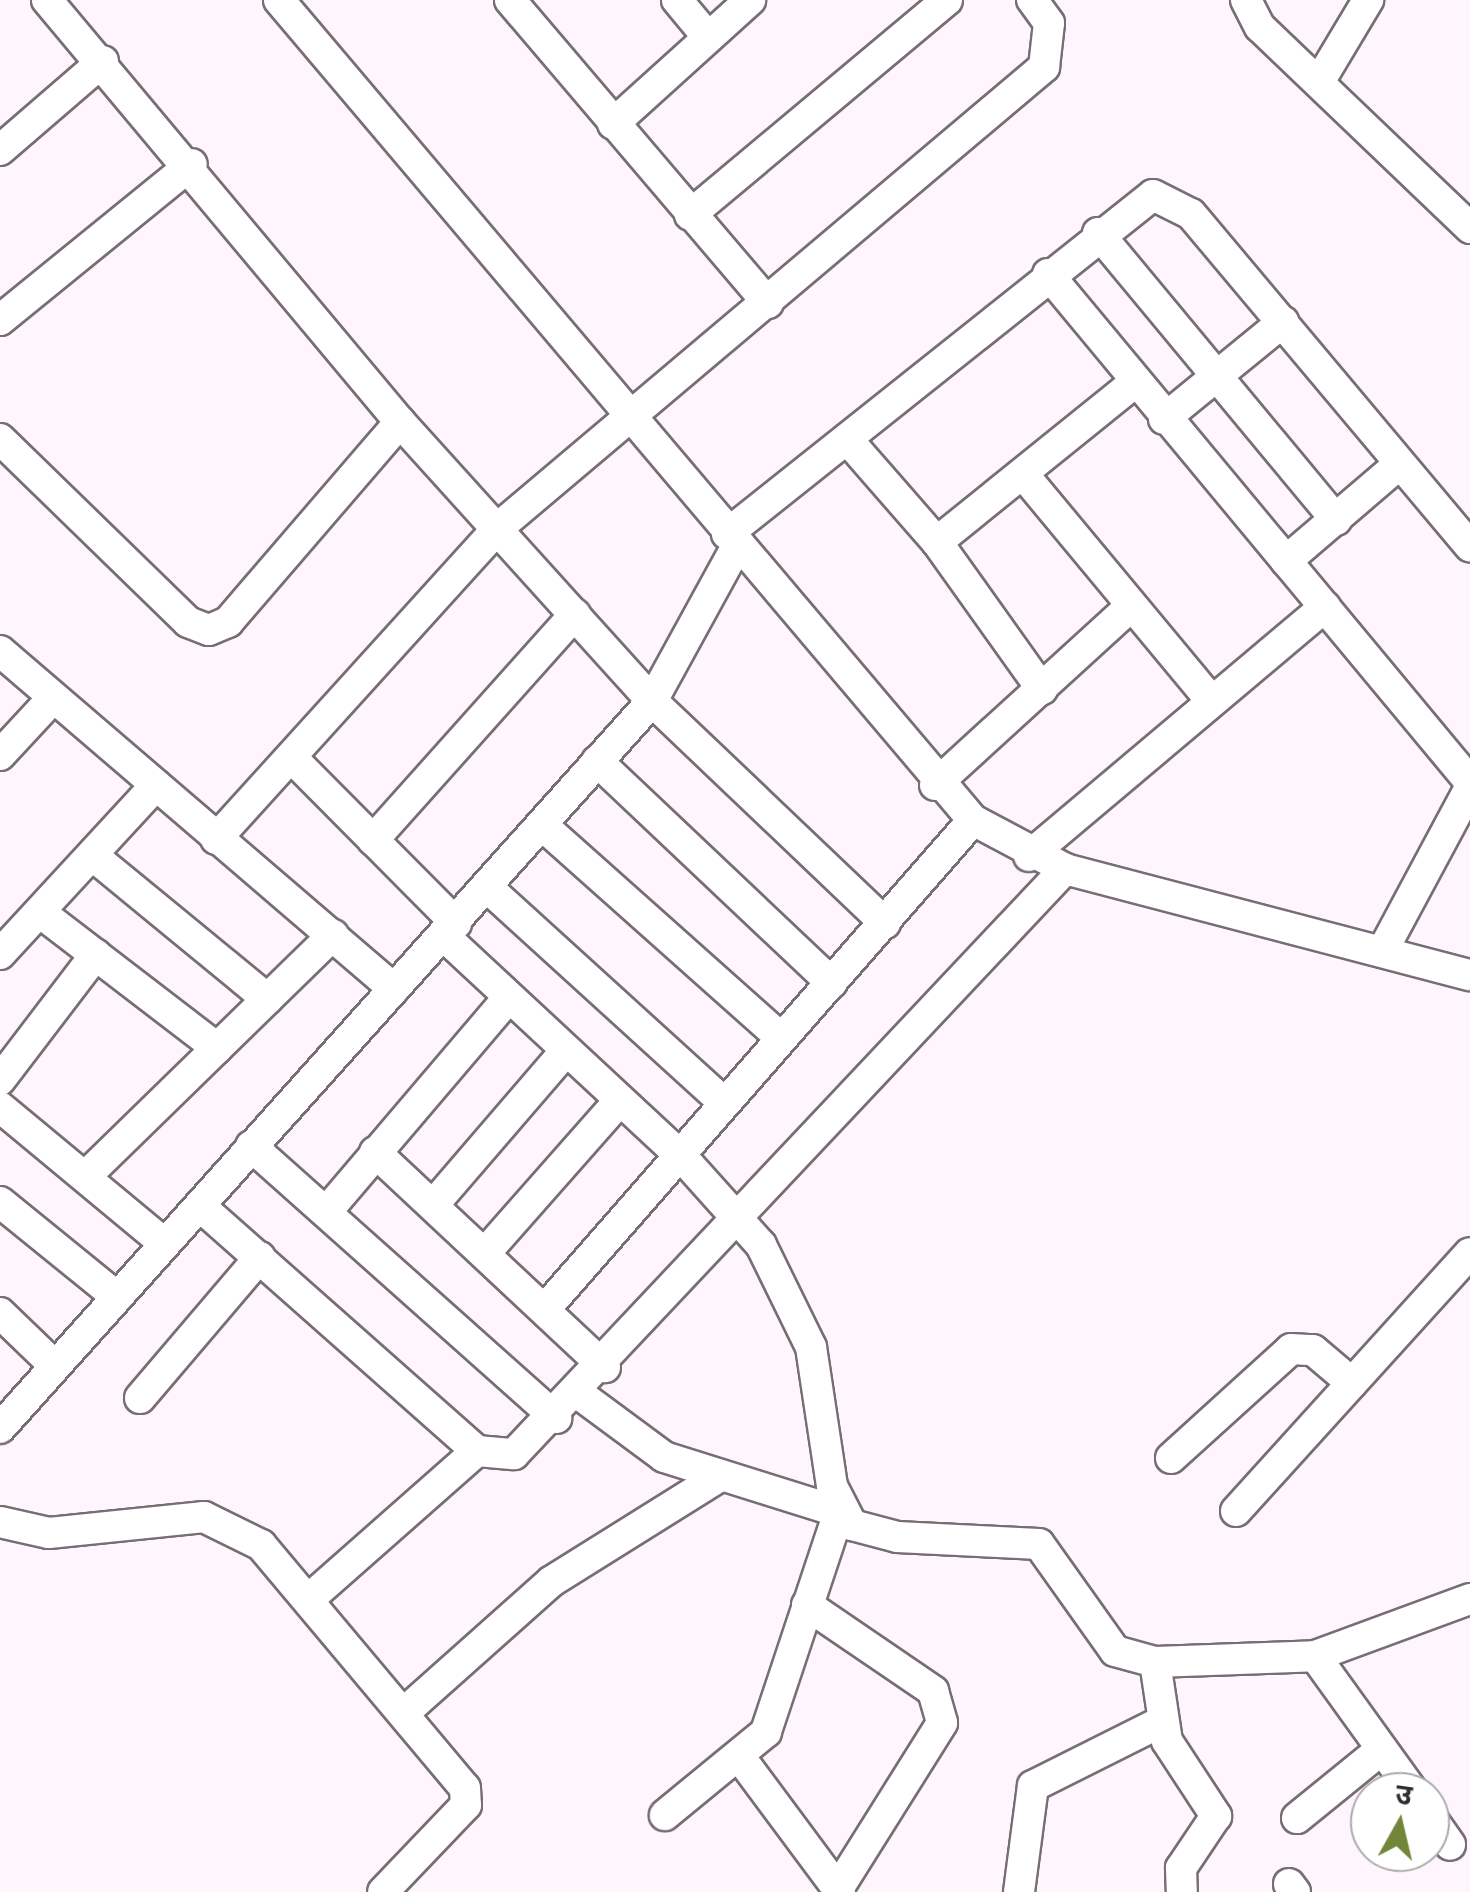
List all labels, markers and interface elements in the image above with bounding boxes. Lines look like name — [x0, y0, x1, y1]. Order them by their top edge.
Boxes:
north arrow — [1350, 1772, 1450, 1872]
text: उ — [1394, 1777, 1414, 1811]

